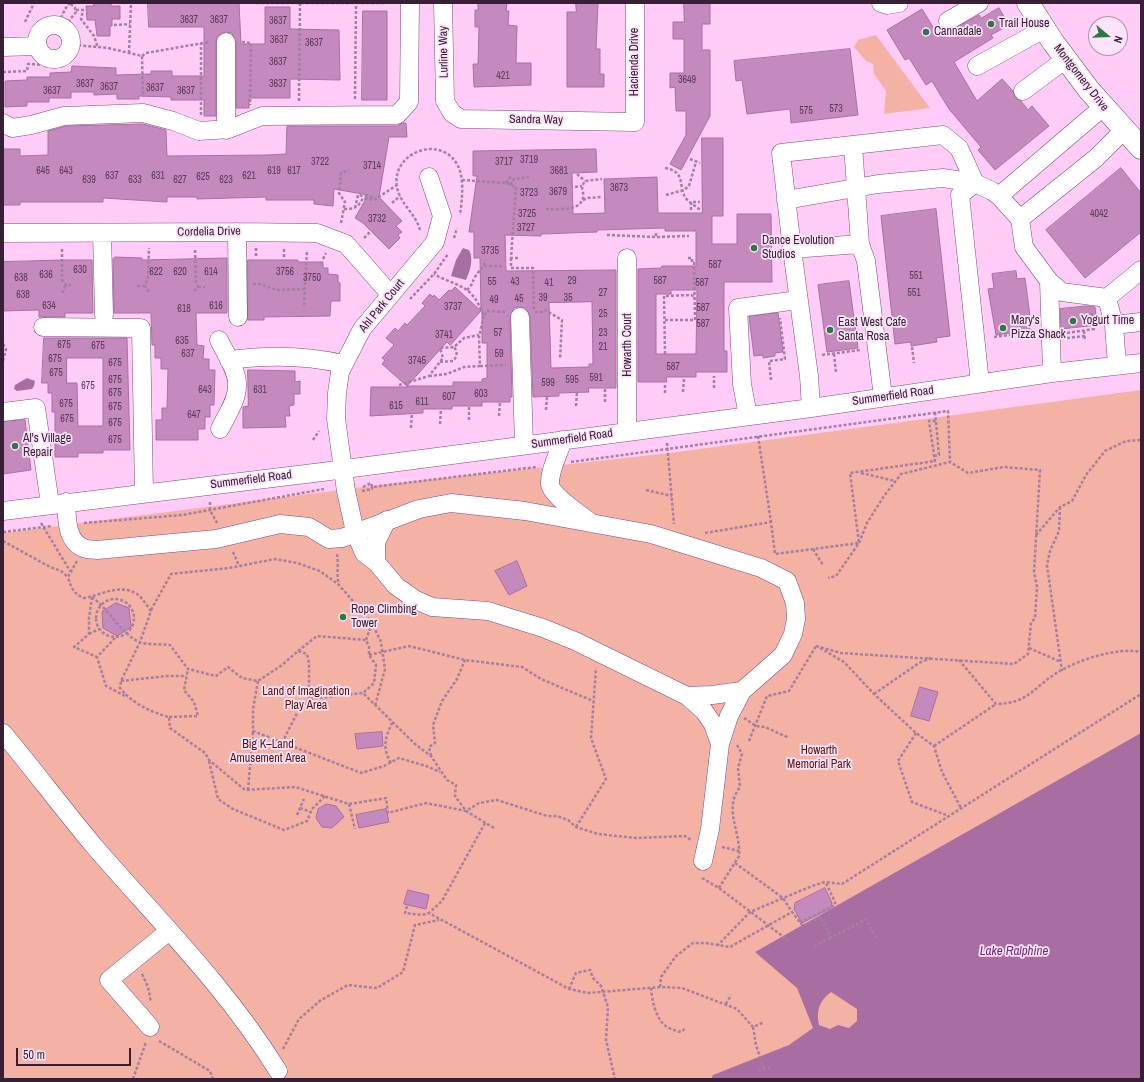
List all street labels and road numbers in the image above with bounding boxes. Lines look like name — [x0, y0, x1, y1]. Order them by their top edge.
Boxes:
street label: Lurline Way — [436, 26, 452, 78]
street label: Hacienda Drive — [628, 28, 642, 96]
street label: Montgomery Drive — [1050, 42, 1112, 114]
street label: Sandra Way — [509, 112, 563, 128]
street label: Cordelia Drive — [177, 224, 241, 240]
street label: Ahl Park Court — [356, 277, 408, 335]
street label: Howarth Court — [621, 313, 635, 377]
street label: Summerfield Road — [851, 383, 935, 409]
street label: Summerfield Road — [530, 426, 614, 452]
street label: Summerfield Road — [209, 468, 293, 492]

